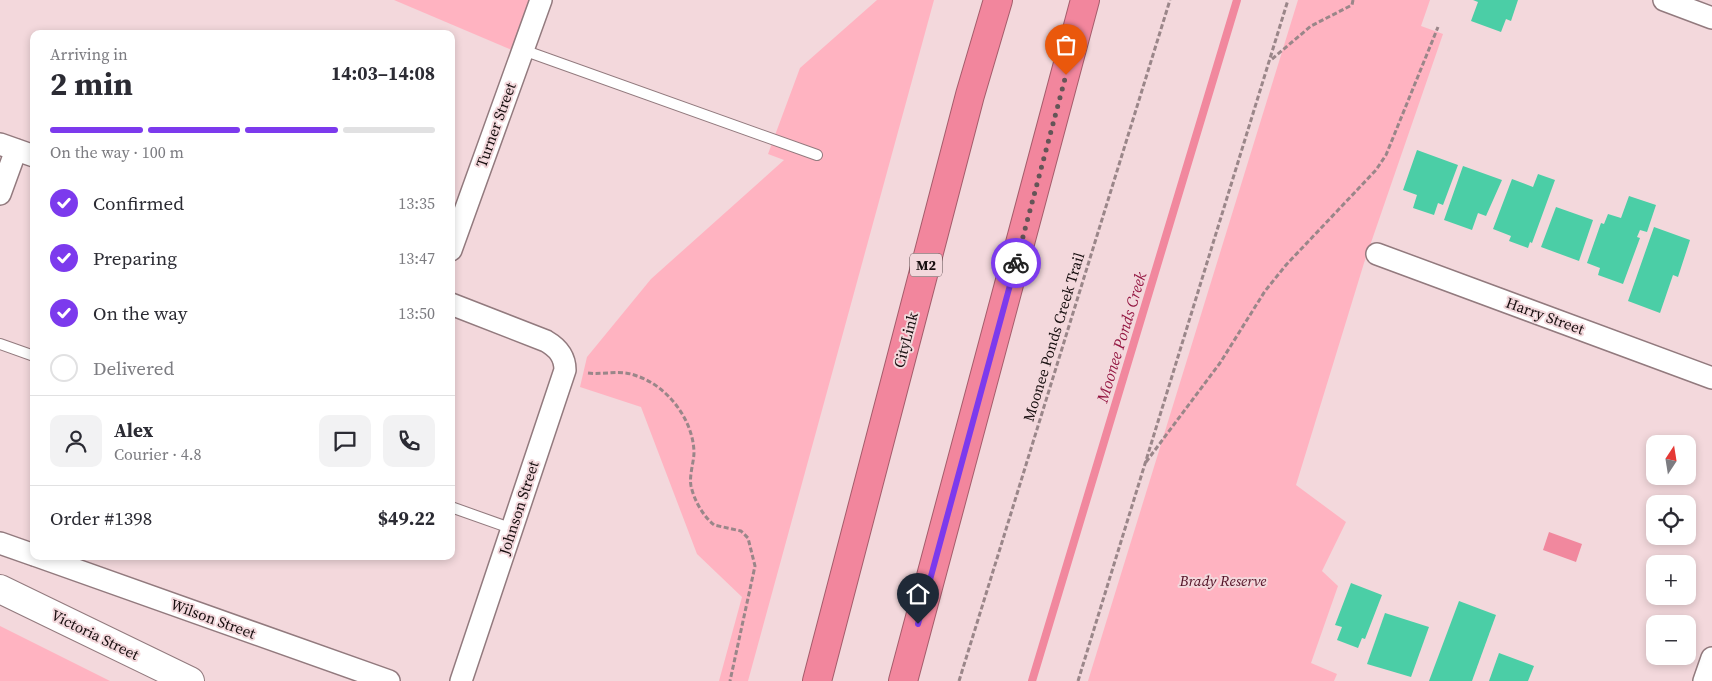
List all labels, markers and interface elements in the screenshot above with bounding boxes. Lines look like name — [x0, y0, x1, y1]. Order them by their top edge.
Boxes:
pin — [1045, 24, 1087, 75]
icon: bag — [1052, 31, 1080, 59]
text: Arriving in — [50, 43, 128, 65]
text: 14:03–14:08 — [331, 60, 435, 86]
text: 2 min — [50, 62, 133, 106]
street label: Turner Street — [470, 79, 521, 170]
text: On the way · 100 m — [50, 141, 184, 163]
icon: check — [50, 189, 78, 217]
text: Confirmed — [93, 190, 184, 216]
text: 13:35 — [398, 192, 435, 214]
courier — [991, 238, 1041, 288]
icon: check — [50, 244, 78, 272]
text: Preparing — [93, 245, 177, 271]
text: 13:47 — [398, 247, 435, 269]
icon: bike — [1002, 249, 1030, 277]
street label: Moonee Ponds Creek Trail — [1018, 249, 1089, 424]
road number: M2 — [910, 254, 942, 276]
water label: Moonee Ponds Creek — [1090, 269, 1151, 406]
street label: Harry Street — [1503, 292, 1587, 339]
icon: check — [50, 299, 78, 327]
text: On the way — [93, 300, 188, 326]
text: 13:50 — [398, 302, 435, 324]
street label: CityLink — [888, 309, 923, 370]
text: Delivered — [93, 355, 174, 381]
button: person — [50, 415, 102, 467]
button: chat — [319, 415, 371, 467]
button: phone — [383, 415, 435, 467]
text: Alex — [114, 417, 153, 443]
north arrow — [1646, 435, 1696, 485]
map controls — [1646, 435, 1696, 665]
text: Courier · 4.8 — [114, 443, 202, 465]
street label: Johnson Street — [493, 458, 544, 558]
button: locate — [1646, 495, 1696, 545]
text: Order #1398 — [50, 505, 152, 531]
text: $49.22 — [378, 505, 435, 531]
button: + — [1646, 555, 1696, 605]
park label: Brady Reserve — [1179, 570, 1266, 591]
pin — [897, 573, 939, 624]
icon: home — [904, 580, 932, 608]
street label: Wilson Street — [168, 593, 259, 644]
street label: Victoria Street — [48, 604, 143, 665]
button: − — [1646, 615, 1696, 665]

